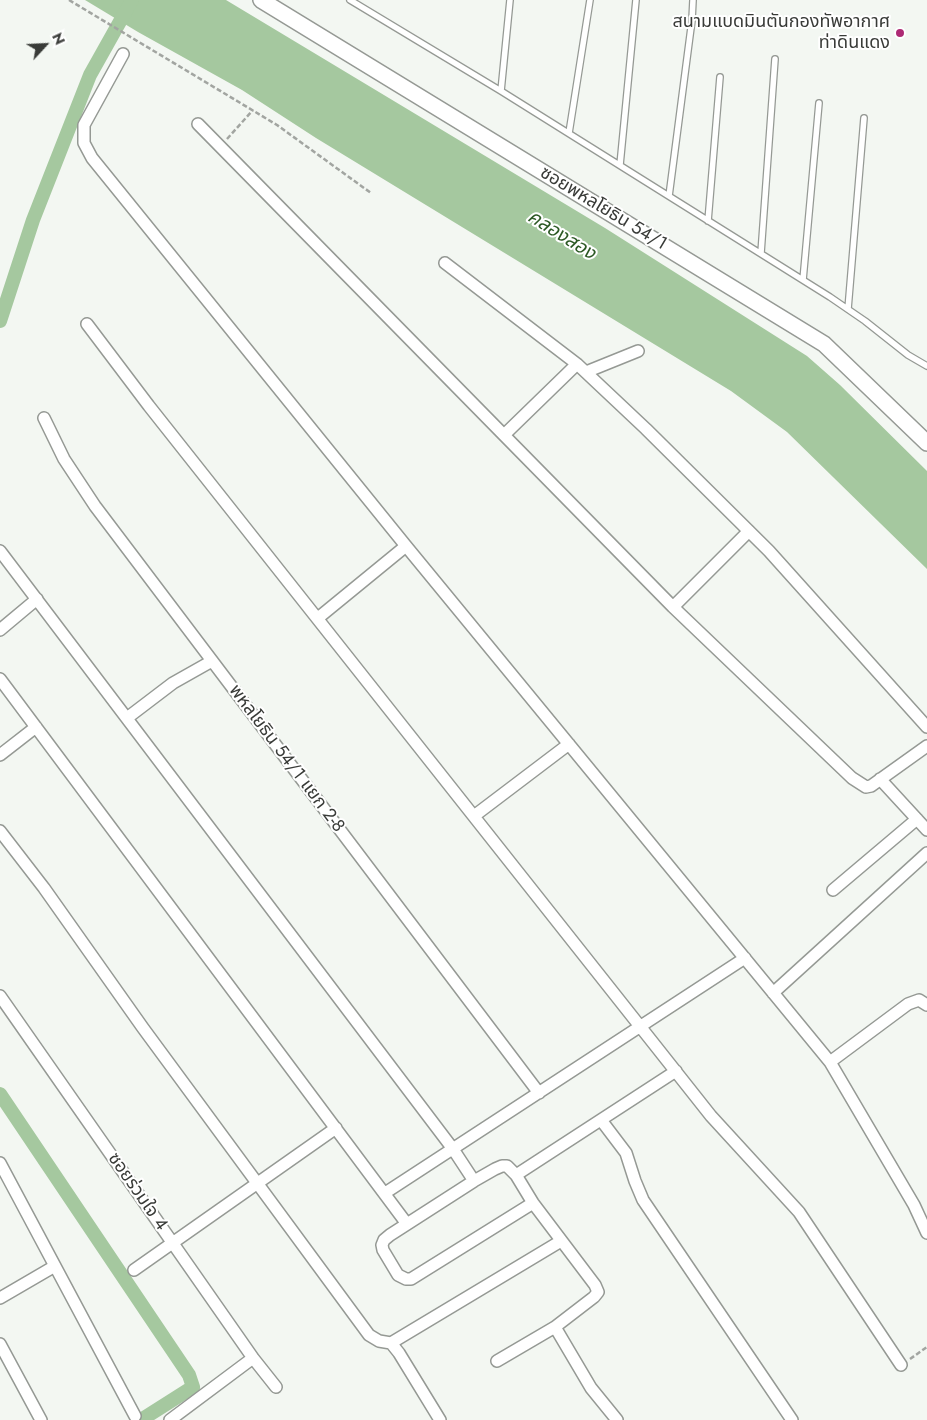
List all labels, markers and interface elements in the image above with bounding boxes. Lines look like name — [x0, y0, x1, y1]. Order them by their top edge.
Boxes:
place label: สนามแบดมินตันกองทัพอากาศ ท่าดินแดง — [672, 12, 890, 54]
north arrow — [20, 20, 70, 70]
marker: สนามแบดมินตันกองทัพอากาศ ท่าดินแดง — [894, 27, 906, 39]
text: N — [47, 29, 70, 48]
street label: ซอยพหลโยธิน 54/1 — [536, 163, 670, 255]
water label: คลองสอง — [523, 206, 599, 266]
street label: พหลโยธิน 54/1 แยก 2-8 — [223, 681, 349, 837]
street label: ซอยร่วมใจ 4 — [102, 1149, 172, 1235]

